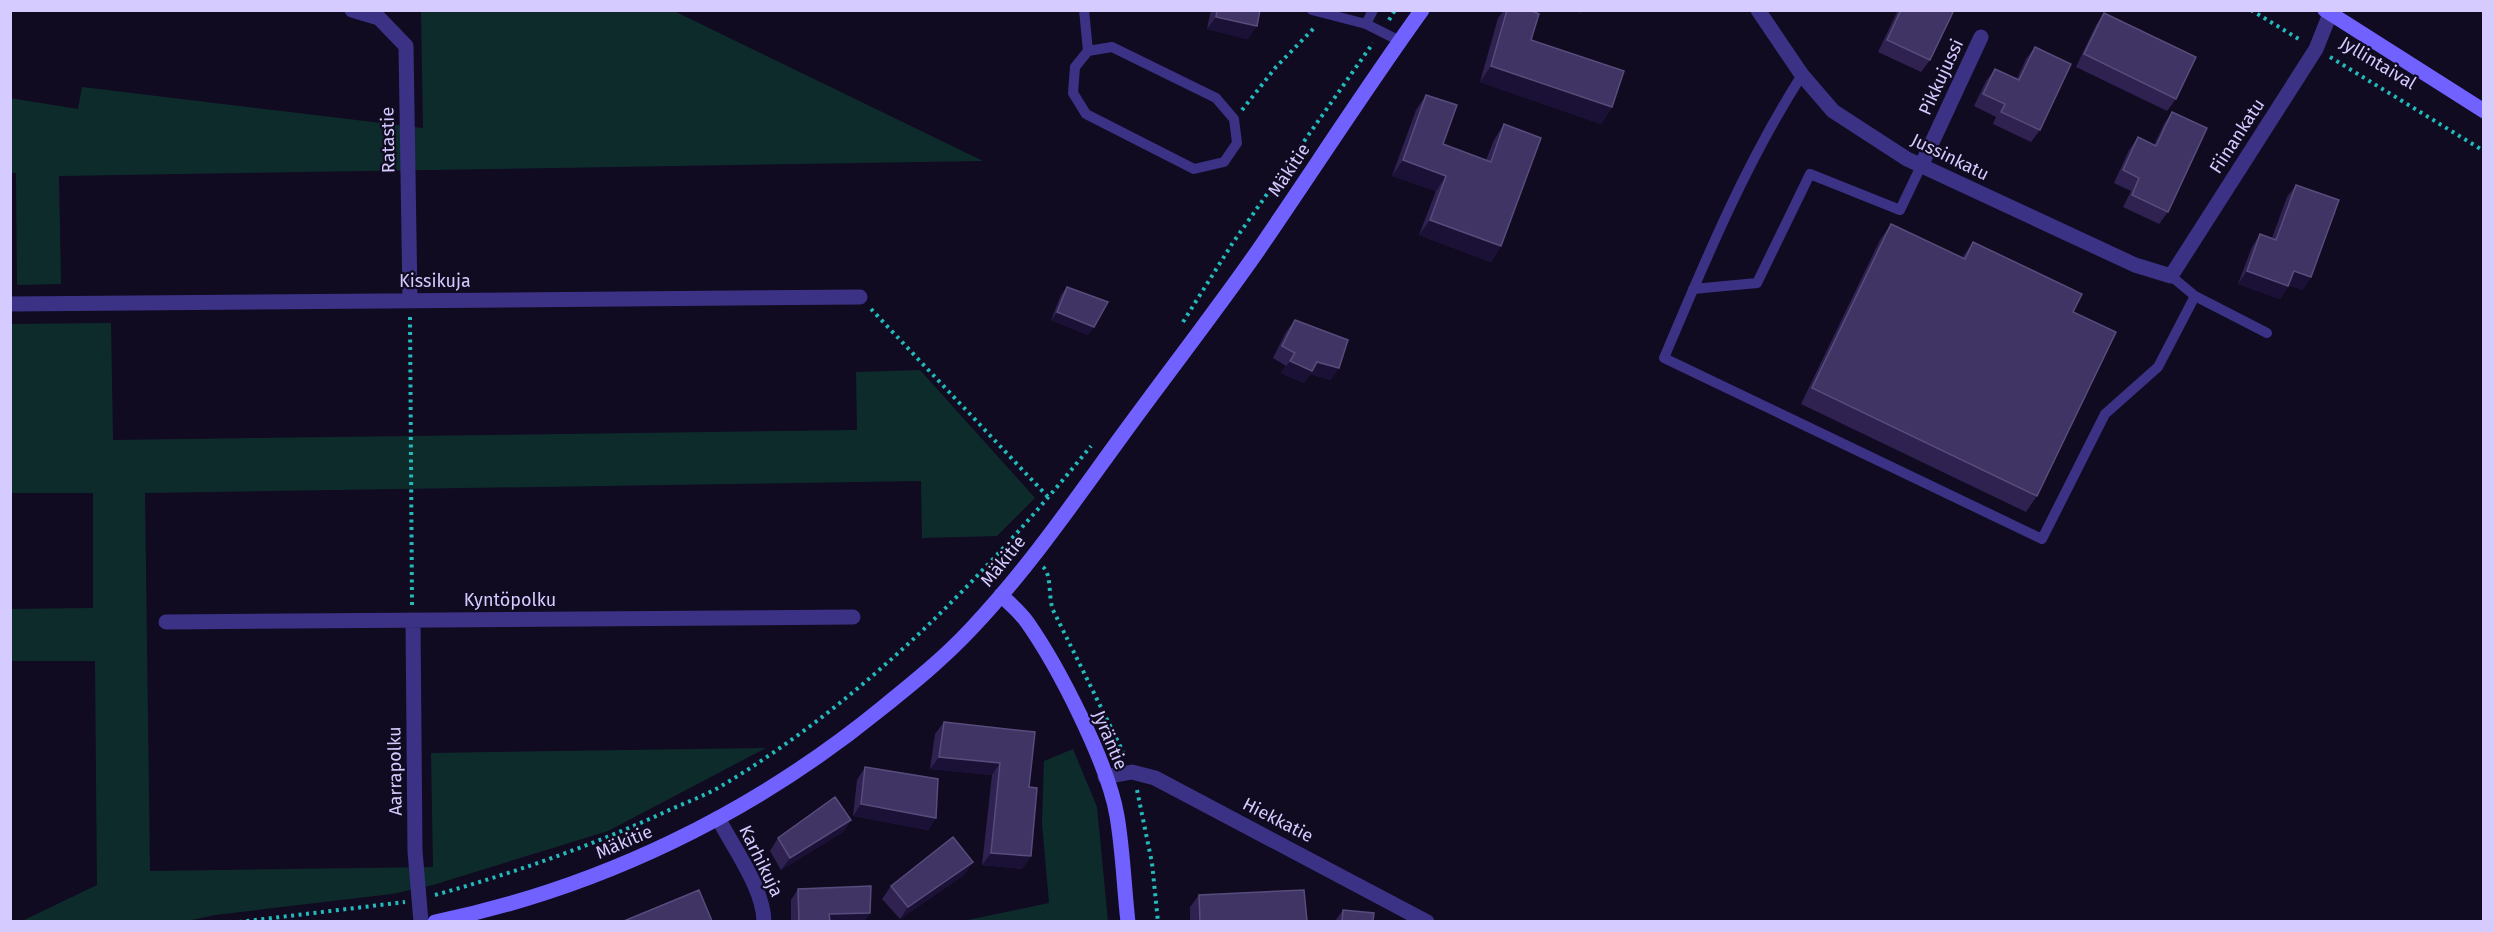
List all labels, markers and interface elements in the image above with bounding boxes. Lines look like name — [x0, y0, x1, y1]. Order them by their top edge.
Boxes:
street label: Jyllintaival — [2336, 32, 2420, 94]
street label: Pikkujussi — [1914, 35, 1968, 119]
street label: Fiinankatu — [2205, 94, 2269, 178]
street label: Ratastie — [376, 107, 400, 173]
street label: Jussinkatu — [1907, 129, 1993, 185]
street label: Mäkitie — [1263, 139, 1315, 201]
street label: Kissikuja — [399, 270, 471, 292]
street label: Mäkitie — [976, 531, 1030, 591]
street label: Kyntöpolku — [464, 589, 556, 611]
street label: Jyräntie — [1088, 707, 1132, 773]
street label: Aarrapolku — [383, 726, 407, 816]
street label: Hiekkatie — [1239, 793, 1317, 847]
street label: Mäkitie — [592, 820, 656, 864]
street label: Karhikuja — [734, 821, 788, 901]

